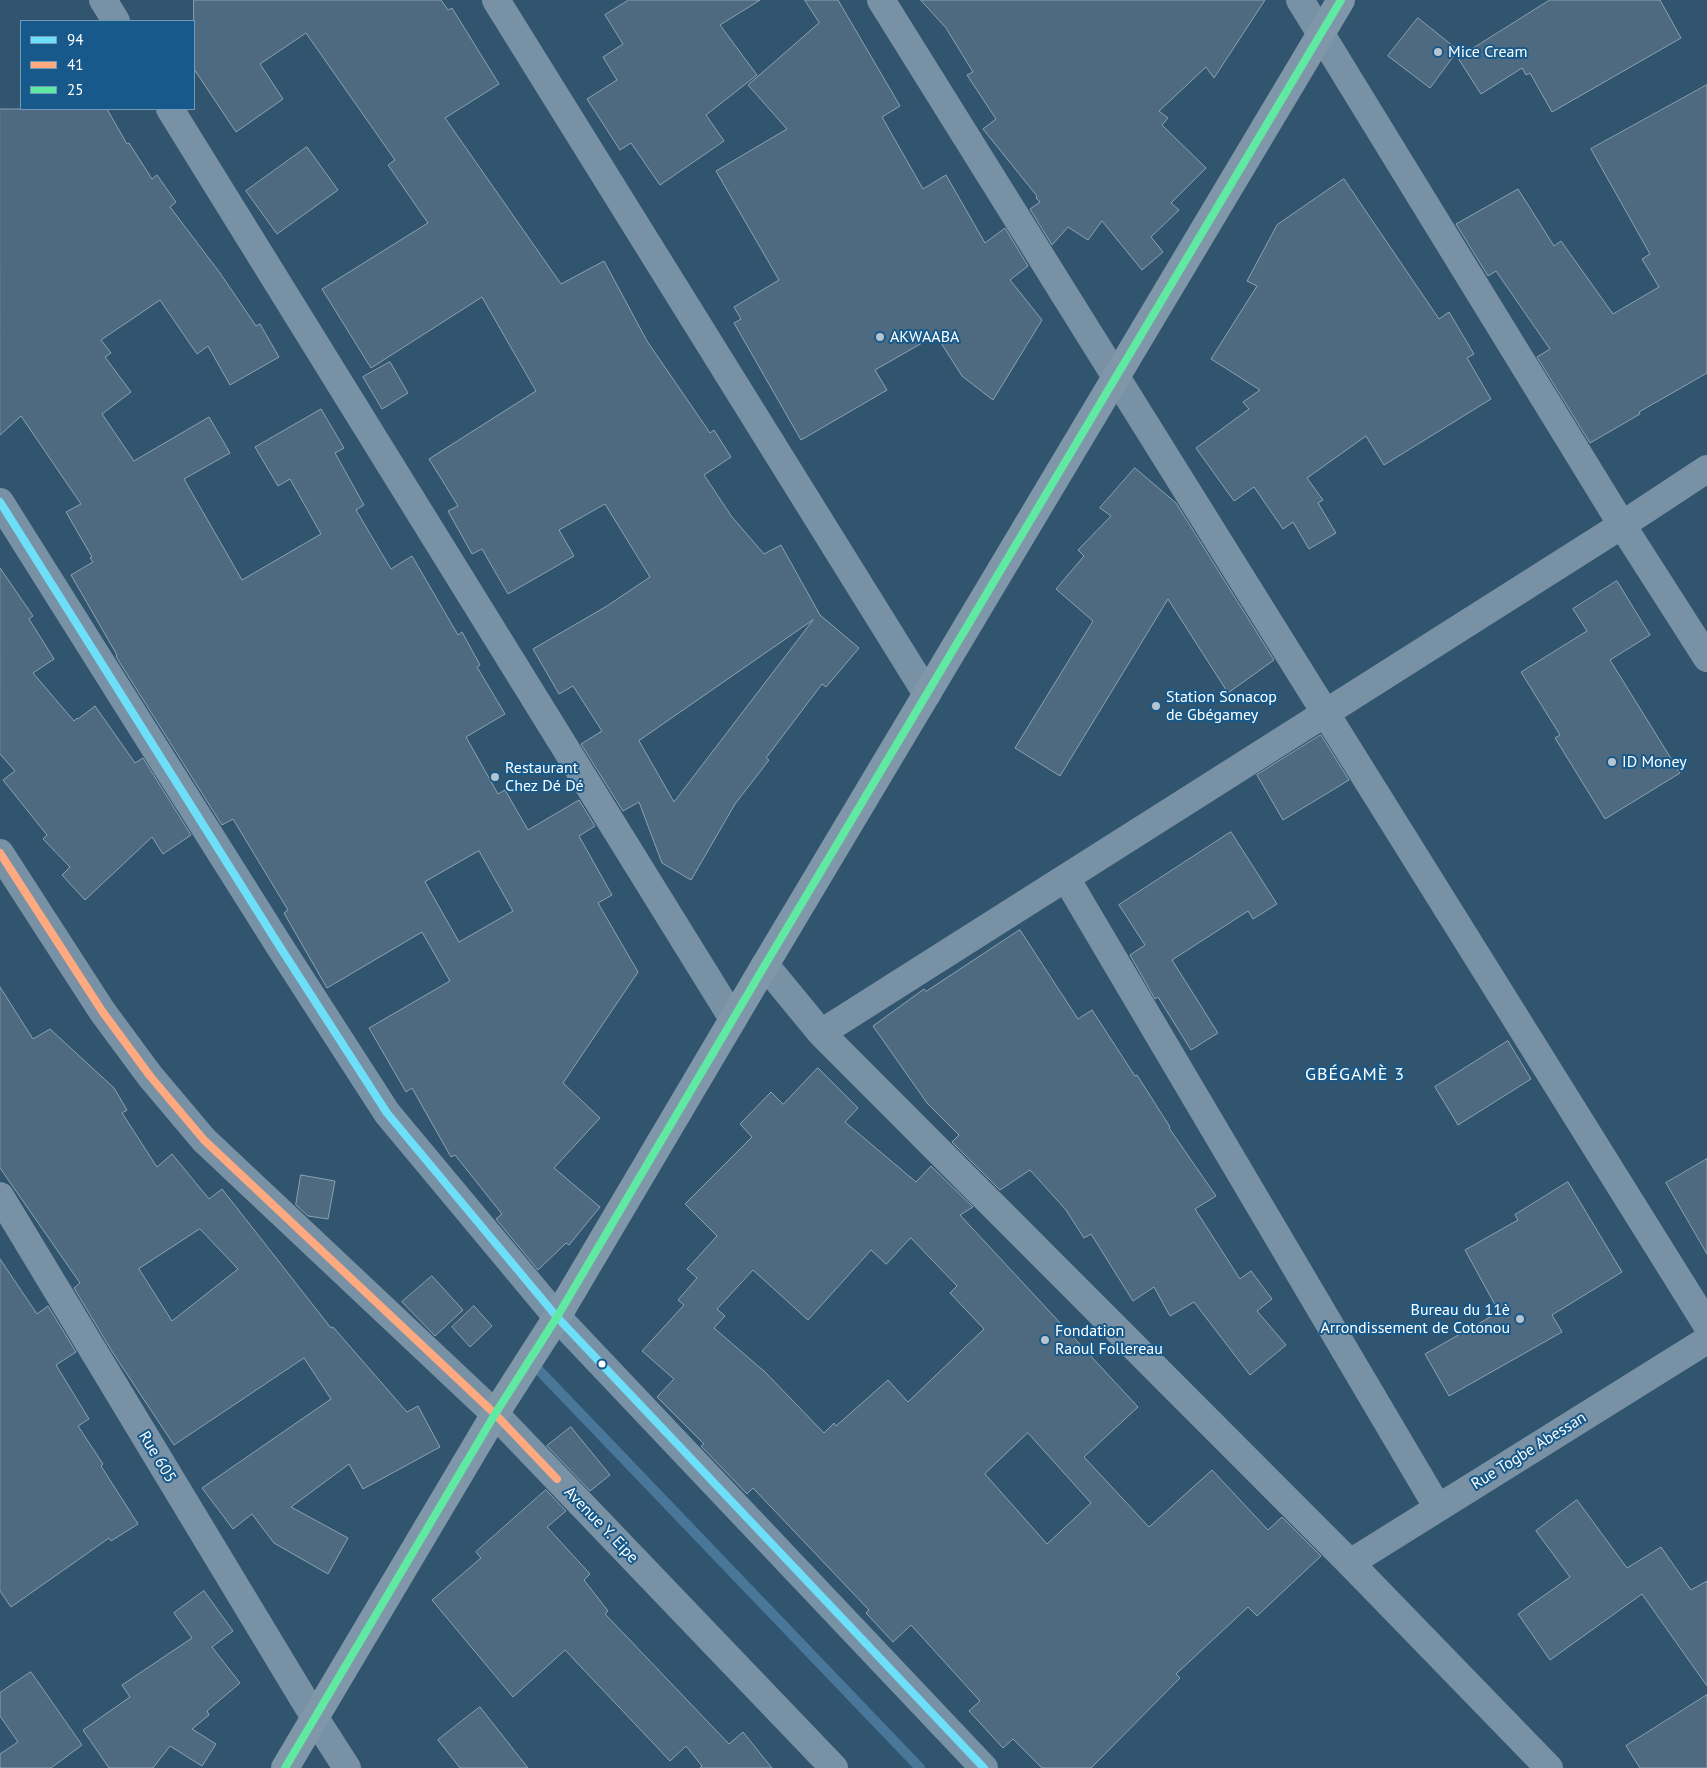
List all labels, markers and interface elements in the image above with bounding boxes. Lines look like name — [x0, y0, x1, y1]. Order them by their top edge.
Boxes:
legend — [20, 20, 195, 110]
text: 94 — [67, 30, 83, 49]
place label: Mice Cream — [1448, 42, 1528, 62]
marker: Mice Cream — [1432, 46, 1444, 58]
text: 41 — [67, 55, 83, 74]
text: 25 — [67, 80, 83, 99]
place label: AKWAABA — [890, 327, 959, 347]
marker: AKWAABA — [874, 331, 886, 343]
place label: Station Sonacop de Gbégamey — [1166, 687, 1277, 725]
marker: Station Sonacop de Gbégamey — [1150, 700, 1162, 712]
place label: ID Money — [1622, 752, 1687, 772]
marker: ID Money — [1606, 756, 1618, 768]
place label: Restaurant Chez Dé Dé — [505, 758, 584, 796]
marker: Restaurant Chez Dé Dé — [489, 771, 501, 783]
district label: GBÉGAMÈ 3 — [1304, 1064, 1406, 1086]
place label: Bureau du 11è Arrondissement de Cotonou — [1320, 1300, 1510, 1338]
marker: Bureau du 11è Arrondissement de Cotonou — [1514, 1313, 1526, 1325]
place label: Fondation Raoul Follereau — [1055, 1321, 1163, 1359]
marker: Fondation Raoul Follereau — [1039, 1334, 1051, 1346]
unlabelled marker — [597, 1359, 607, 1369]
street label: Rue Togbe Abessan — [1468, 1408, 1590, 1494]
street label: Rue 605 — [134, 1428, 180, 1486]
street label: Avenue Y. Eipe — [560, 1483, 642, 1567]

